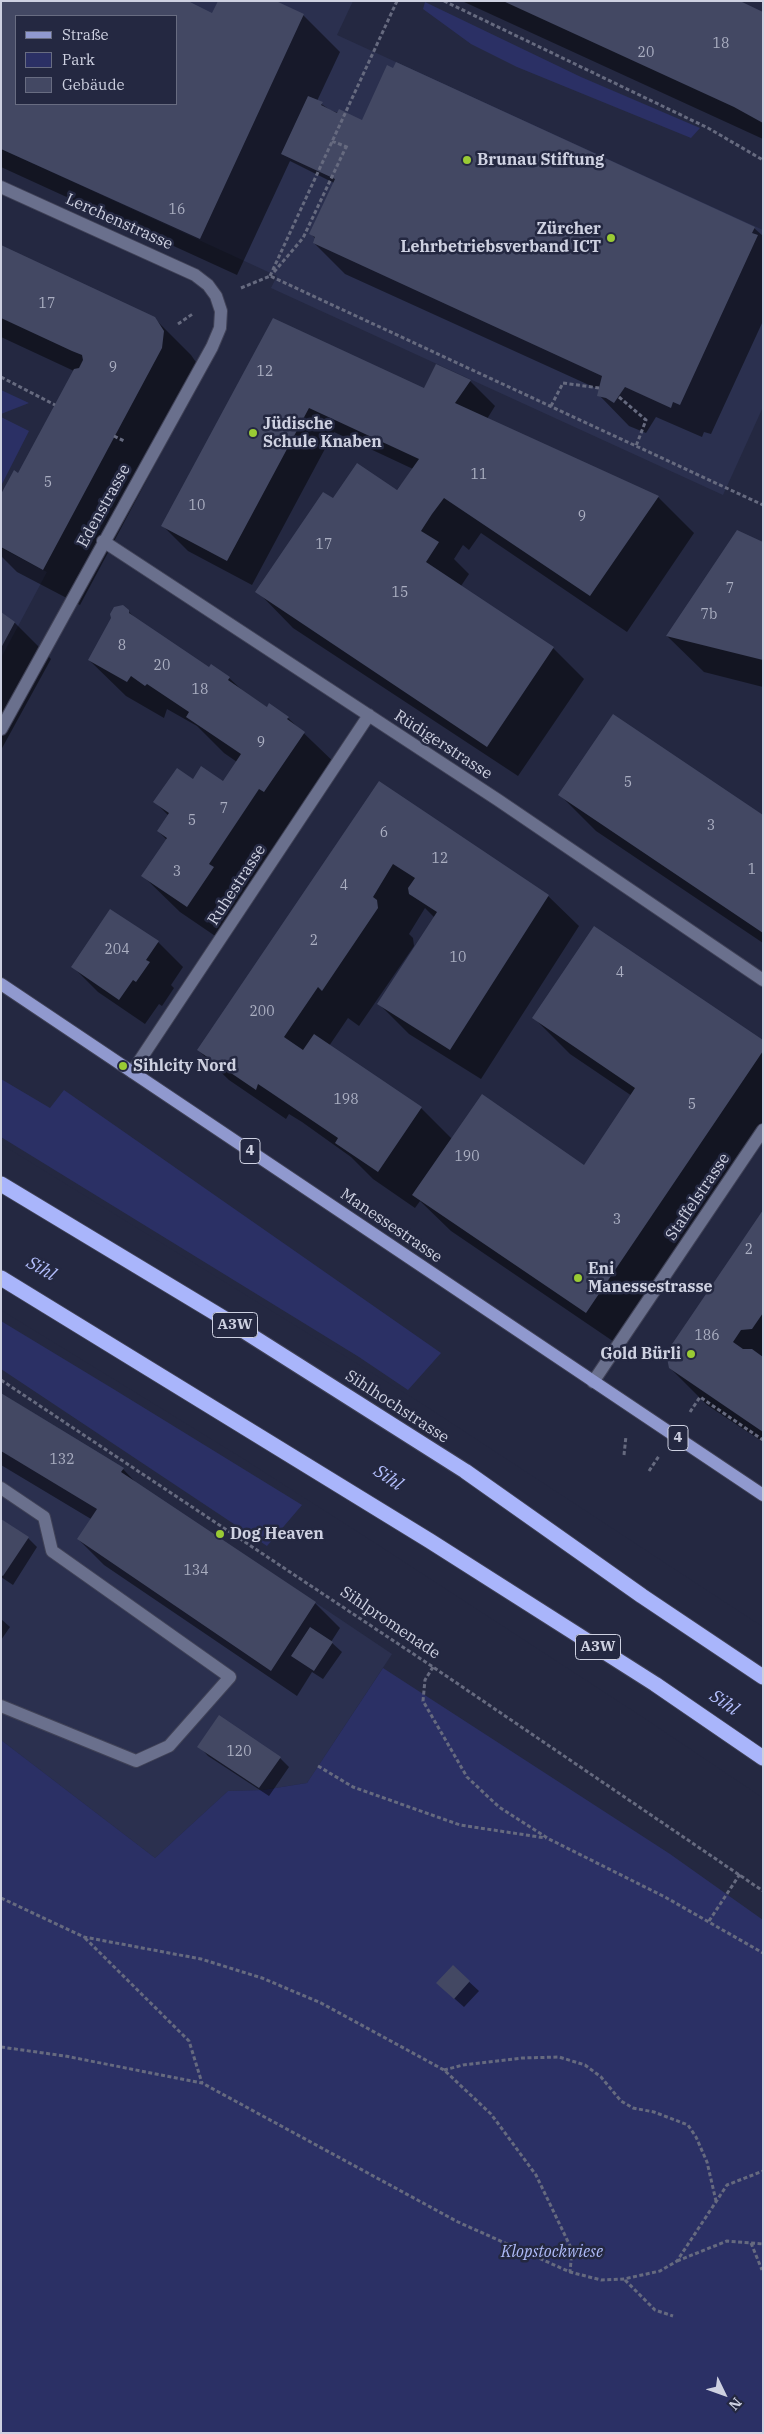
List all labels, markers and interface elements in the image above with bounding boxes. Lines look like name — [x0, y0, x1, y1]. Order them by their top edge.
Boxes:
legend — [15, 15, 178, 105]
text: Straße — [62, 25, 109, 44]
house number: 18 — [713, 36, 729, 52]
house number: 20 — [638, 45, 654, 61]
text: Park — [62, 50, 95, 69]
text: Gebäude — [62, 75, 125, 94]
place label: Brunau Stiftung — [477, 150, 604, 170]
marker: Brunau Stiftung — [461, 154, 473, 166]
street label: Lerchenstrasse — [62, 190, 176, 254]
house number: 16 — [169, 202, 185, 218]
place label: Zürcher Lehrbetriebsverband ICT — [401, 219, 601, 257]
marker: Zürcher Lehrbetriebsverband ICT — [605, 232, 617, 244]
house number: 17 — [39, 296, 55, 312]
house number: 9 — [109, 360, 117, 376]
house number: 12 — [257, 364, 273, 380]
place label: Jüdische Schule Knaben — [263, 414, 382, 452]
marker: Jüdische Schule Knaben — [247, 427, 259, 439]
street label: Edenstrasse — [73, 461, 135, 551]
house number: 11 — [471, 467, 487, 483]
house number: 5 — [44, 475, 52, 491]
house number: 10 — [189, 498, 205, 514]
house number: 9 — [578, 509, 586, 525]
house number: 17 — [316, 537, 332, 553]
house number: 7 — [726, 581, 734, 597]
house number: 15 — [392, 585, 408, 601]
house number: 7b — [701, 607, 717, 623]
house number: 8 — [118, 638, 126, 654]
house number: 20 — [154, 658, 170, 674]
house number: 18 — [192, 682, 208, 698]
street label: Rüdigerstrasse — [390, 706, 496, 784]
house number: 9 — [257, 735, 265, 751]
house number: 5 — [624, 775, 632, 791]
house number: 7 — [220, 801, 228, 817]
house number: 5 — [188, 813, 196, 829]
house number: 3 — [707, 818, 715, 834]
house number: 6 — [380, 825, 388, 841]
street label: Ruhestrasse — [204, 841, 270, 929]
house number: 12 — [432, 851, 448, 867]
house number: 1 — [748, 862, 756, 878]
house number: 3 — [173, 864, 181, 880]
house number: 4 — [340, 878, 348, 894]
house number: 2 — [310, 933, 318, 949]
house number: 204 — [104, 942, 130, 958]
house number: 10 — [450, 950, 466, 966]
house number: 4 — [616, 965, 624, 981]
house number: 200 — [249, 1004, 275, 1020]
place label: Sihlcity Nord — [133, 1056, 237, 1076]
marker: Sihlcity Nord — [117, 1060, 129, 1072]
house number: 198 — [333, 1092, 359, 1108]
house number: 5 — [688, 1097, 696, 1113]
road number: 4 — [240, 1138, 260, 1164]
house number: 190 — [454, 1149, 480, 1165]
street label: Staffelstrasse — [662, 1150, 734, 1244]
street label: Manessestrasse — [336, 1185, 446, 1267]
house number: 3 — [613, 1212, 621, 1228]
house number: 2 — [745, 1242, 753, 1258]
water label: Sihl — [22, 1252, 60, 1286]
place label: Eni Manessestrasse — [588, 1259, 713, 1297]
marker: Eni Manessestrasse — [572, 1272, 584, 1284]
road number: A3W — [212, 1312, 258, 1338]
house number: 186 — [694, 1328, 720, 1344]
place label: Gold Bürli — [600, 1344, 681, 1364]
marker: Gold Bürli — [685, 1348, 697, 1360]
street label: Sihlhochstrasse — [341, 1366, 453, 1448]
road number: 4 — [668, 1426, 688, 1450]
house number: 132 — [49, 1452, 75, 1468]
water label: Sihl — [369, 1461, 407, 1495]
place label: Dog Heaven — [230, 1524, 324, 1544]
marker: Dog Heaven — [214, 1528, 226, 1540]
house number: 134 — [183, 1563, 209, 1579]
street label: Sihlpromenade — [336, 1583, 444, 1663]
road number: A3W — [576, 1634, 620, 1660]
water label: Sihl — [705, 1686, 743, 1720]
house number: 120 — [226, 1744, 252, 1760]
park label: Klopstockwiese — [501, 2242, 603, 2262]
north arrow — [699, 2369, 749, 2419]
text: N — [725, 2394, 746, 2414]

